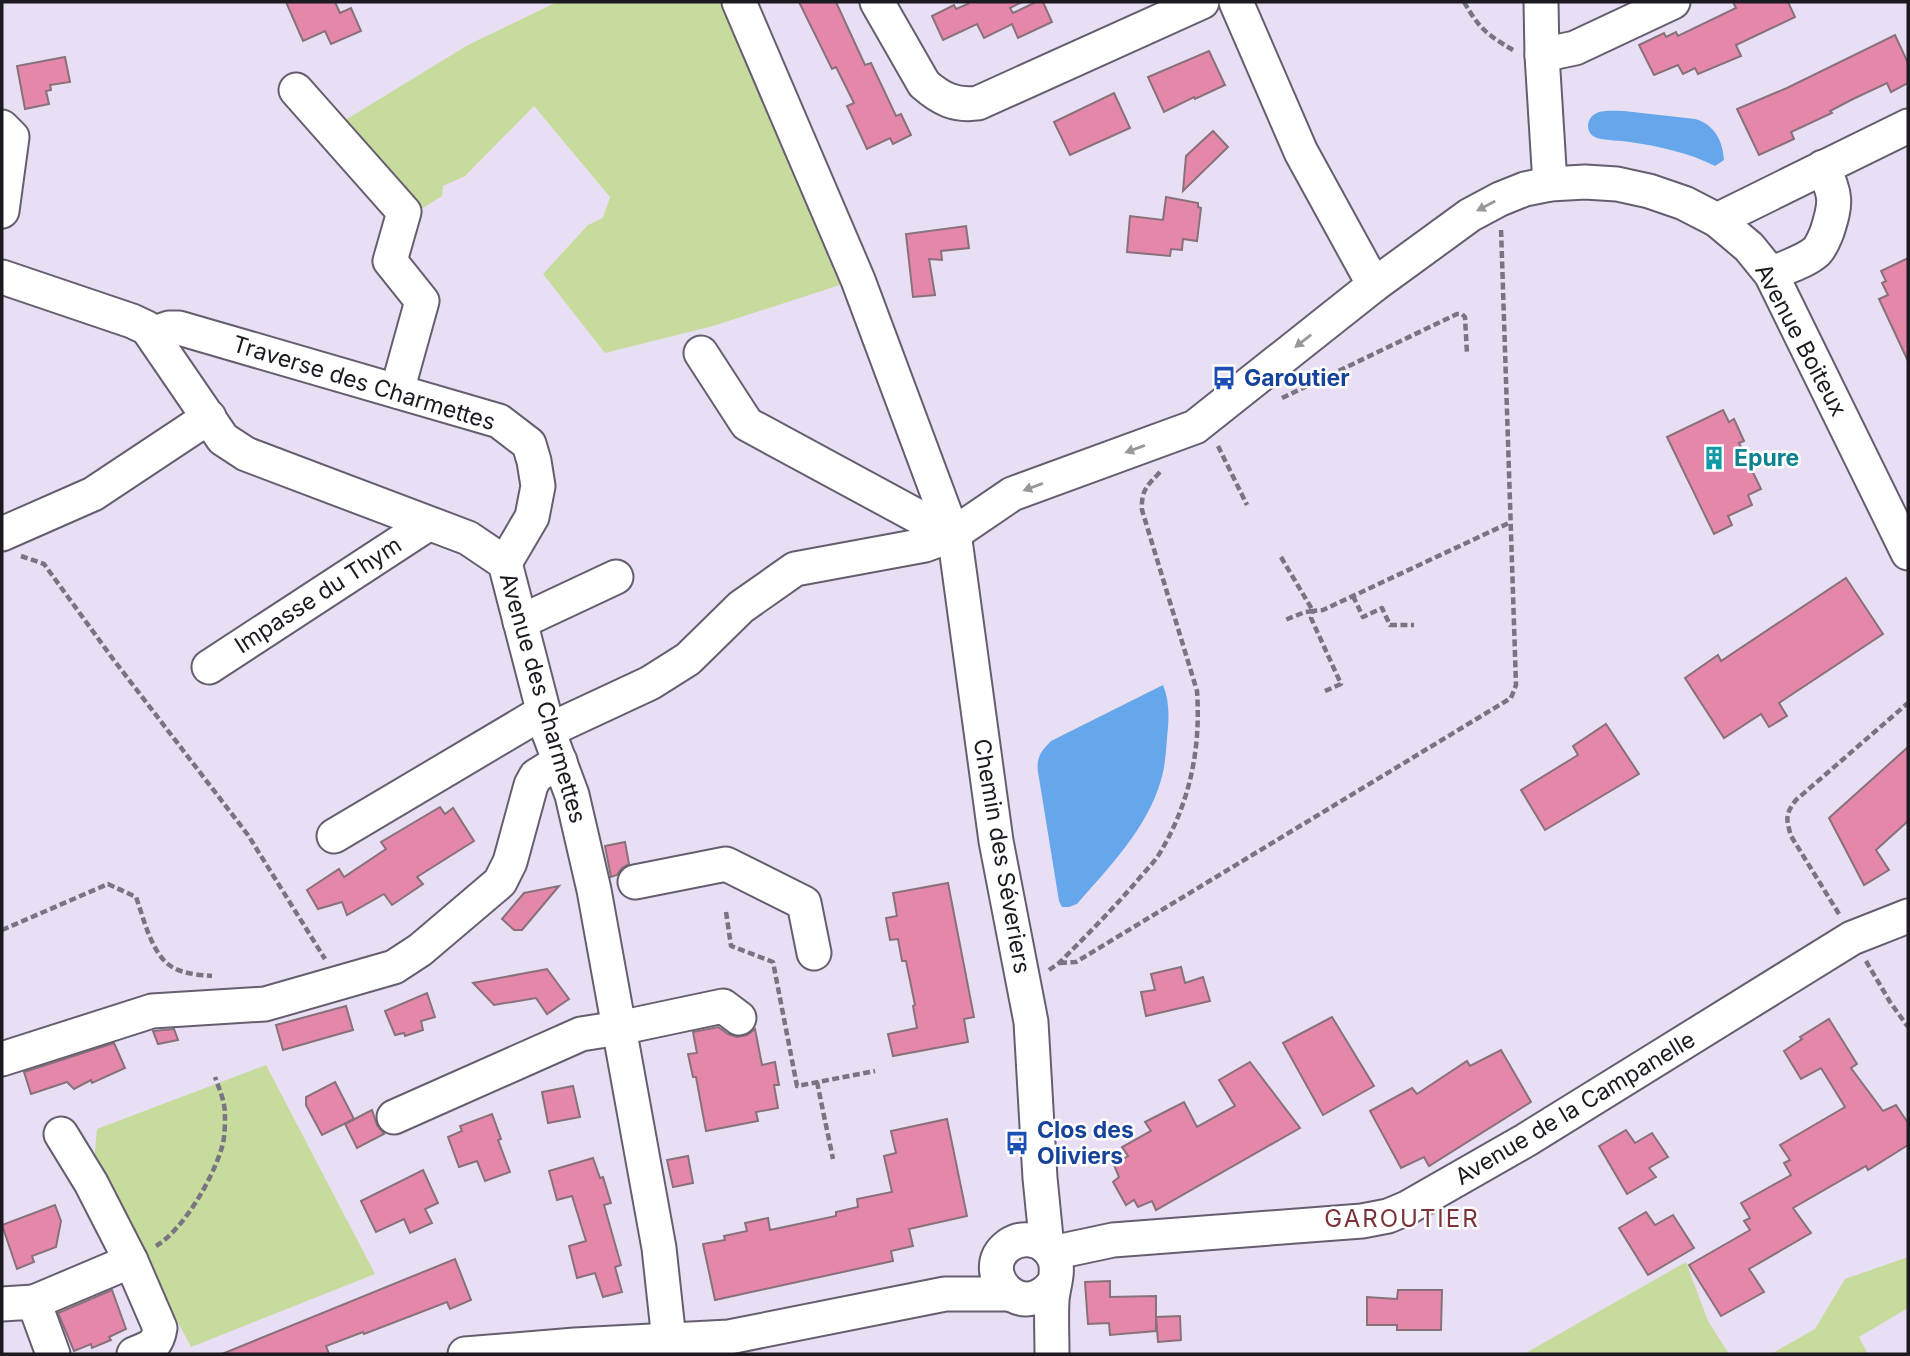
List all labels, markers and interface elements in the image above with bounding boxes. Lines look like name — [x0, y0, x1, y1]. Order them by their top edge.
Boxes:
one-way arrow — [1476, 200, 1496, 212]
street label: Avenue Boiteux — [1749, 259, 1853, 421]
street label: Traverse des Charmettes — [229, 330, 499, 436]
one-way arrow — [1294, 334, 1312, 348]
bus stop icon: Garoutier — [1210, 364, 1238, 392]
place label: Garoutier — [1244, 364, 1350, 392]
one-way arrow — [1125, 444, 1146, 455]
building icon: Epure — [1700, 444, 1728, 472]
place label: Epure — [1734, 444, 1799, 472]
one-way arrow — [1023, 481, 1044, 492]
street label: Impasse du Thym — [229, 531, 407, 659]
street label: Avenue des Charmettes — [494, 570, 592, 826]
street label: Chemin des Séveriers — [968, 736, 1036, 976]
street label: Avenue de la Campanelle — [1450, 1025, 1700, 1191]
place label: Clos des Oliviers — [1037, 1116, 1134, 1170]
bus stop icon: Clos des Oliviers — [1003, 1129, 1031, 1157]
district label: GAROUTIER — [1324, 1204, 1480, 1233]

